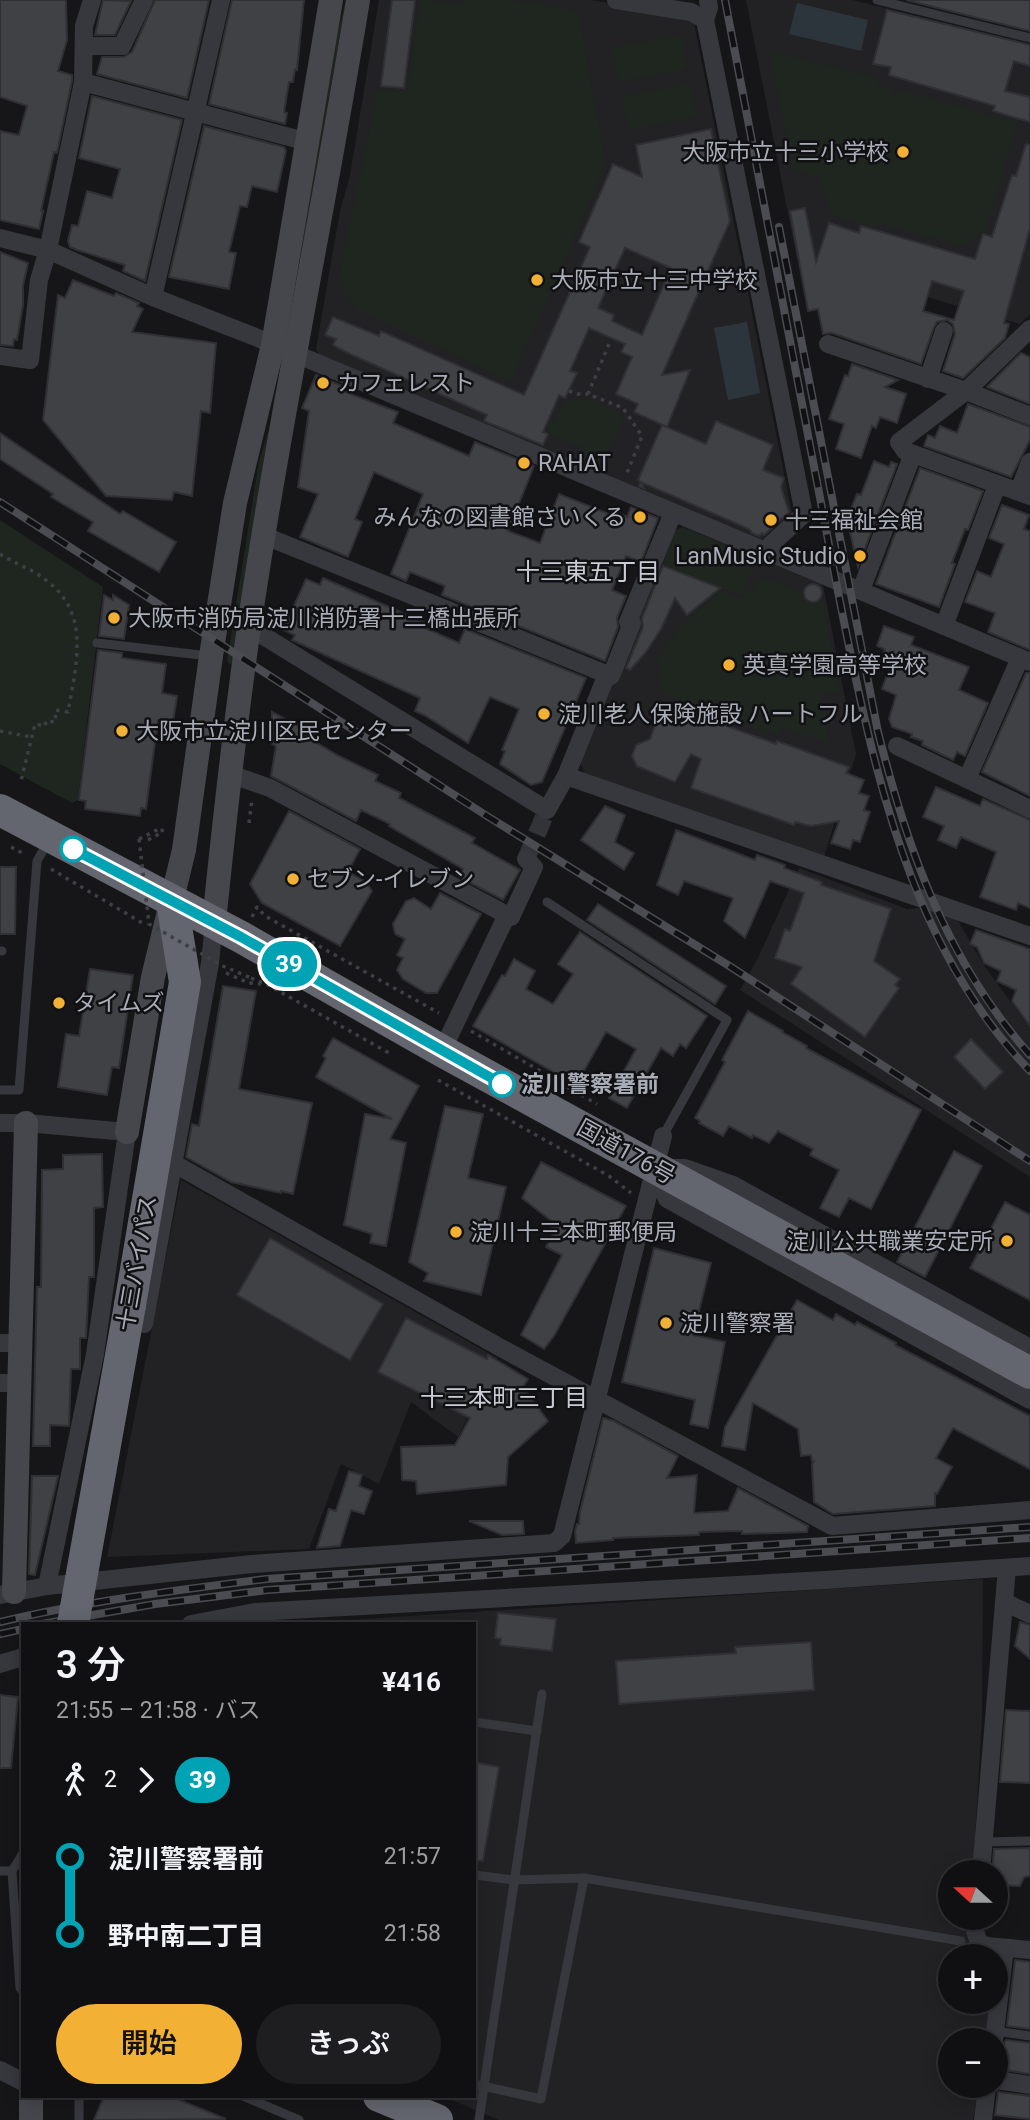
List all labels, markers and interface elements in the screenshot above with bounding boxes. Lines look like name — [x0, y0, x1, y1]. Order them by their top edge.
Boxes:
place label: 大阪市立十三小学校 — [682, 139, 889, 166]
marker: 大阪市立十三小学校 — [895, 144, 911, 160]
place label: 大阪市立十三中学校 — [551, 267, 758, 294]
marker: 大阪市立十三中学校 — [529, 272, 545, 288]
place label: カフェレスト — [337, 370, 475, 397]
marker: カフェレスト — [315, 375, 331, 391]
place label: RAHAT — [538, 450, 611, 477]
marker: RAHAT — [516, 455, 532, 471]
place label: みんなの図書館さいくる — [373, 504, 626, 531]
place label: 十三福祉会館 — [785, 507, 923, 534]
marker: みんなの図書館さいくる — [632, 509, 648, 525]
marker: 十三福祉会館 — [763, 512, 779, 528]
place label: LanMusic Studio — [675, 543, 846, 570]
marker: LanMusic Studio — [852, 548, 868, 564]
district label: 十三東五丁目 — [516, 558, 660, 586]
place label: 大阪市消防局淀川消防署十三橋出張所 — [128, 605, 519, 632]
marker: 大阪市消防局淀川消防署十三橋出張所 — [106, 610, 122, 626]
place label: 英真学園高等学校 — [743, 652, 927, 679]
marker: 英真学園高等学校 — [721, 657, 737, 673]
place label: 淀川老人保険施設 ハートフル — [558, 701, 863, 728]
marker: 淀川老人保険施設 ハートフル — [536, 706, 552, 722]
place label: 大阪市立淀川区民センター — [136, 718, 412, 745]
marker: 大阪市立淀川区民センター — [114, 723, 130, 739]
unlabelled marker — [60, 836, 86, 862]
place label: セブン-イレブン — [307, 866, 474, 893]
marker: セブン-イレブン — [285, 871, 301, 887]
line badge: 39 — [258, 941, 320, 987]
text: 39 — [275, 950, 303, 978]
place label: タイムズ — [73, 990, 165, 1017]
marker: タイムズ — [51, 995, 67, 1011]
marker: 淀川警察署前 — [489, 1071, 515, 1097]
place label: 淀川警察署前 — [521, 1071, 659, 1098]
street label: 国道176号 — [572, 1114, 680, 1190]
street label: 十三バイパス — [112, 1193, 162, 1333]
place label: 淀川十三本町郵便局 — [470, 1219, 677, 1246]
marker: 淀川十三本町郵便局 — [448, 1224, 464, 1240]
place label: 淀川公共職業安定所 — [786, 1228, 993, 1255]
marker: 淀川公共職業安定所 — [999, 1233, 1015, 1249]
place label: 淀川警察署 — [680, 1310, 795, 1337]
marker: 淀川警察署 — [658, 1315, 674, 1331]
district label: 十三本町三丁目 — [420, 1384, 588, 1412]
text: 3 分 — [56, 1643, 125, 1687]
text: ¥416 — [382, 1667, 441, 1697]
text: 21:55 – 21:58 · バス — [56, 1697, 260, 1724]
icon: walk — [56, 1761, 94, 1799]
icon: forward — [127, 1761, 165, 1799]
text: 2 — [104, 1766, 117, 1793]
text: 39 — [189, 1766, 216, 1794]
text: 21:57 — [384, 1843, 441, 1870]
text: 淀川警察署前 — [108, 1844, 264, 1874]
north arrow — [938, 1860, 1008, 1930]
map controls — [938, 1860, 1008, 2098]
text: 21:58 — [384, 1920, 441, 1947]
text: 野中南二丁目 — [108, 1921, 264, 1951]
button: + — [938, 1944, 1008, 2014]
button: 開始 — [56, 2004, 242, 2084]
button: きっぷ — [256, 2004, 441, 2084]
button: − — [938, 2028, 1008, 2098]

